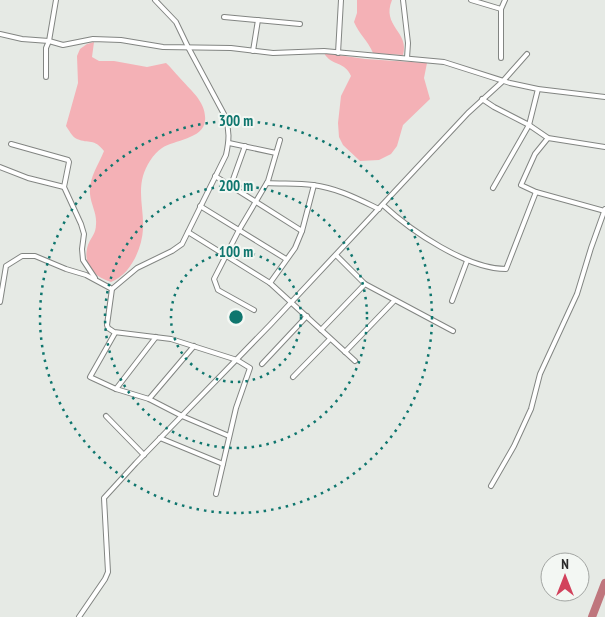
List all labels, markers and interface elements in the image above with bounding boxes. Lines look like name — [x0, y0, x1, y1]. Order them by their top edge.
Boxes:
text: 300 m — [219, 111, 253, 130]
text: 200 m — [219, 176, 253, 195]
text: 100 m — [219, 242, 253, 261]
centre of rings — [227, 308, 245, 326]
north arrow — [540, 552, 590, 602]
text: N — [561, 555, 569, 573]

